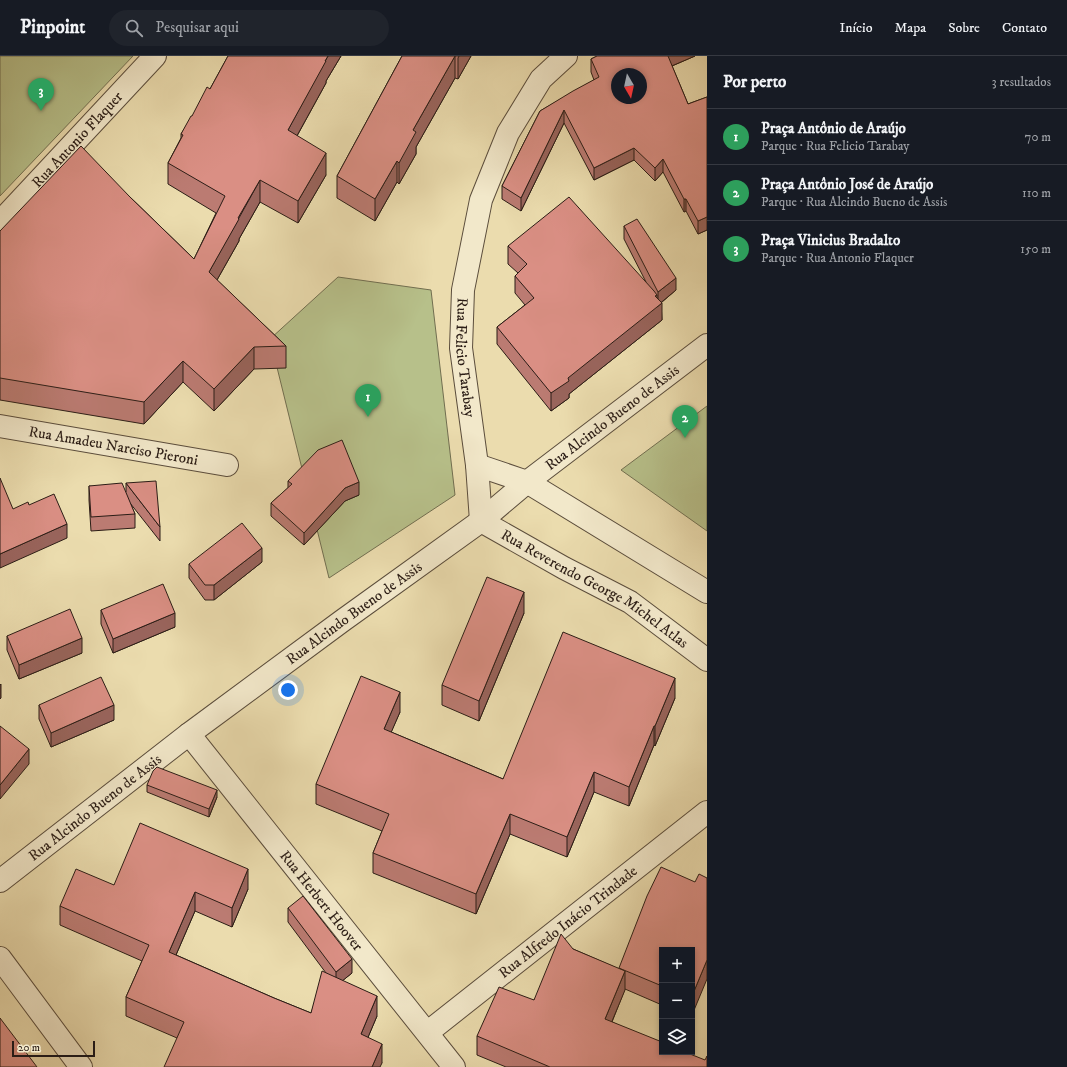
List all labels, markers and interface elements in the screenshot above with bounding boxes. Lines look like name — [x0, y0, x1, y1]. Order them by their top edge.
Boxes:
search box — [109, 10, 389, 46]
text: Pinpoint — [20, 16, 85, 39]
icon: search — [123, 17, 145, 39]
text: Pesquisar aqui — [155, 18, 239, 37]
text: Início — [839, 19, 873, 37]
text: Mapa — [895, 19, 926, 37]
text: Sobre — [948, 19, 980, 37]
text: Contato — [1002, 19, 1047, 37]
north arrow — [611, 68, 647, 104]
text: Por perto — [723, 71, 786, 93]
text: 3 resultados — [992, 74, 1051, 90]
pin: 3 — [28, 78, 54, 111]
street label: Rua Antonio Flaquer — [28, 87, 127, 192]
text: Praça Antônio de Araújo — [761, 119, 906, 138]
text: 1 — [734, 129, 738, 145]
text: 70 m — [1025, 129, 1051, 145]
text: Parque · Rua Felicio Tarabay — [761, 138, 910, 154]
text: Praça Antônio José de Araújo — [761, 175, 933, 194]
text: 2 — [733, 185, 739, 201]
text: 110 m — [1022, 185, 1051, 201]
text: Parque · Rua Alcindo Bueno de Assis — [761, 194, 947, 210]
text: Praça Vinicius Bradalto — [761, 231, 900, 250]
text: 3 — [734, 241, 738, 257]
text: 150 m — [1020, 241, 1051, 257]
text: Parque · Rua Antonio Flaquer — [761, 250, 914, 266]
street label: Rua Felicio Tarabay — [452, 297, 480, 419]
street label: Rua Alcindo Bueno de Assis — [541, 360, 683, 474]
pin: 1 — [355, 384, 381, 417]
pin: 2 — [672, 405, 698, 438]
street label: Rua Amadeu Narciso Pieroni — [27, 422, 200, 469]
street label: Rua Reverendo George Michel Atlas — [498, 525, 692, 652]
street label: Rua Alcindo Bueno de Assis — [282, 557, 426, 669]
your location — [278, 680, 298, 700]
street label: Rua Alcindo Bueno de Assis — [24, 750, 165, 865]
street label: Rua Herbert Hoover — [276, 847, 368, 955]
street label: Rua Alfredo Inácio Trindade — [495, 861, 641, 982]
map controls — [659, 947, 695, 1055]
button: + — [659, 947, 695, 983]
button: − — [659, 983, 695, 1019]
button: layers — [659, 1019, 695, 1055]
scale bar — [12, 1039, 95, 1058]
text: 20 m — [18, 1041, 40, 1055]

